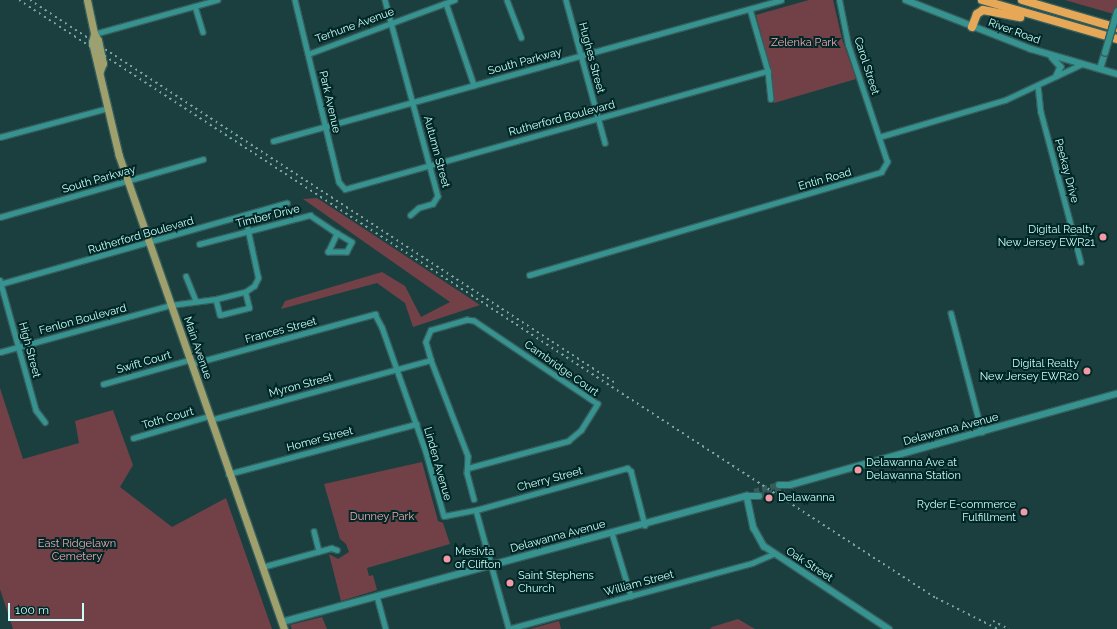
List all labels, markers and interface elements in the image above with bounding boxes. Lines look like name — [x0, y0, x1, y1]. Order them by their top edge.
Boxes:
street label: Terhune Avenue — [314, 6, 396, 46]
street label: River Road — [986, 16, 1042, 48]
street label: Hughes Street — [575, 21, 607, 95]
street label: Carol Street — [850, 35, 882, 97]
park label: Zelenka Park — [771, 36, 837, 50]
street label: South Parkway — [487, 46, 563, 78]
street label: Park Avenue — [315, 69, 343, 135]
street label: Rutherford Boulevard — [507, 98, 617, 140]
street label: Autumn Street — [420, 115, 452, 189]
street label: Peekay Drive — [1051, 137, 1081, 205]
street label: South Parkway — [61, 163, 137, 197]
street label: Entin Road — [797, 166, 853, 194]
street label: Timber Drive — [235, 203, 301, 231]
street label: Rutherford Boulevard — [87, 215, 195, 257]
place label: Digital Realty New Jersey EWR21 — [997, 224, 1095, 250]
marker: Digital Realty New Jersey EWR21 — [1098, 232, 1108, 242]
street label: Fenlon Boulevard — [38, 302, 128, 338]
street label: Main Avenue — [180, 315, 214, 381]
street label: Frances Street — [244, 315, 318, 347]
street label: High Street — [15, 321, 43, 379]
street label: Cambridge Court — [521, 338, 601, 400]
street label: Swift Court — [115, 349, 173, 377]
place label: Digital Realty New Jersey EWR20 — [979, 358, 1079, 384]
marker: Digital Realty New Jersey EWR20 — [1082, 366, 1092, 376]
street label: Myron Street — [268, 371, 334, 401]
street label: Toth Court — [141, 405, 195, 433]
street label: Delawanna Avenue — [902, 411, 1000, 449]
street label: Homer Street — [285, 425, 355, 455]
street label: Linden Avenue — [420, 425, 454, 503]
place label: Delawanna Ave at Delawanna Station — [866, 457, 961, 483]
street label: Cherry Street — [516, 465, 584, 495]
marker: Delawanna Ave at Delawanna Station — [853, 465, 863, 475]
place label: Delawanna — [778, 491, 835, 505]
marker: Delawanna — [763, 492, 775, 504]
place label: Ryder E-commerce Fulfillment — [916, 499, 1016, 525]
marker: Ryder E-commerce Fulfillment — [1019, 507, 1029, 517]
park label: Dunney Park — [350, 510, 414, 524]
street label: Delawanna Avenue — [509, 518, 607, 556]
park label: East Ridgelawn Cemetery — [38, 538, 116, 564]
street label: Oak Street — [783, 545, 835, 585]
place label: Mesivta of Clifton — [455, 546, 501, 572]
marker: Mesivta of Clifton — [442, 554, 452, 564]
street label: William Street — [603, 568, 675, 600]
place label: Saint Stephens Church — [518, 570, 594, 596]
marker: Saint Stephens Church — [505, 578, 515, 588]
scale bar — [10, 595, 86, 621]
text: 100 m — [15, 603, 49, 617]

